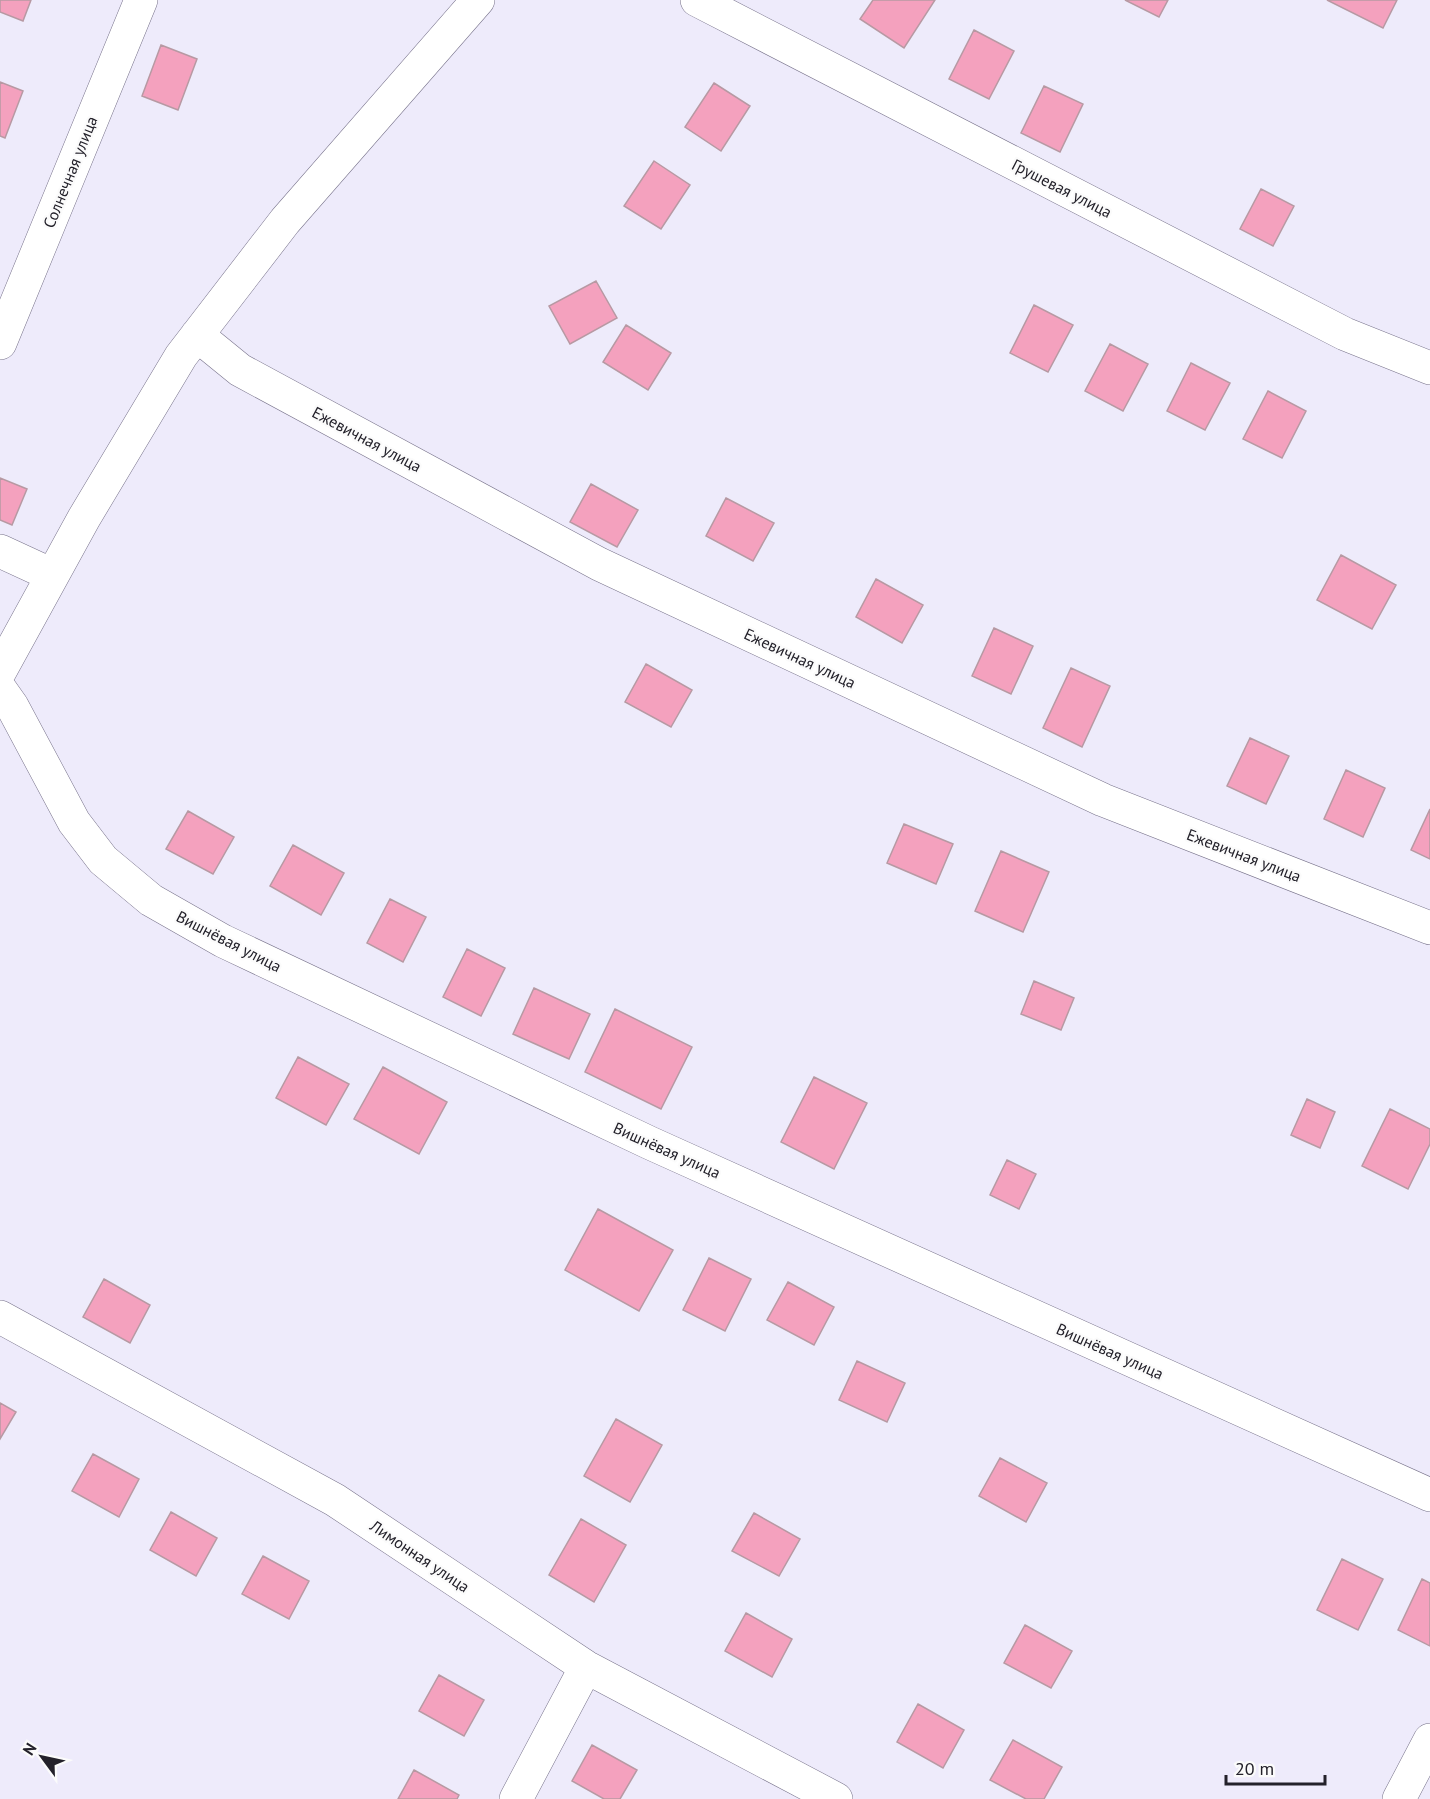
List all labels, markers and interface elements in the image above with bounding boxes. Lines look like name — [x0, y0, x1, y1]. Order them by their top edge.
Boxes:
street label: Солнечная улица — [38, 113, 102, 231]
street label: Грушевая улица — [1009, 154, 1115, 222]
street label: Ежевичная улица — [309, 402, 425, 476]
street label: Ежевичная улица — [741, 623, 859, 693]
street label: Ежевичная улица — [1184, 824, 1304, 886]
street label: Вишнёвая улица — [173, 906, 285, 976]
street label: Вишнёвая улица — [610, 1117, 724, 1183]
street label: Вишнёвая улица — [1053, 1318, 1167, 1384]
street label: Лимонная улица — [366, 1515, 473, 1597]
north arrow — [12, 1727, 72, 1787]
text: N — [18, 1739, 41, 1759]
scale bar — [1226, 1748, 1325, 1786]
text: 20 m — [1235, 1757, 1274, 1780]

